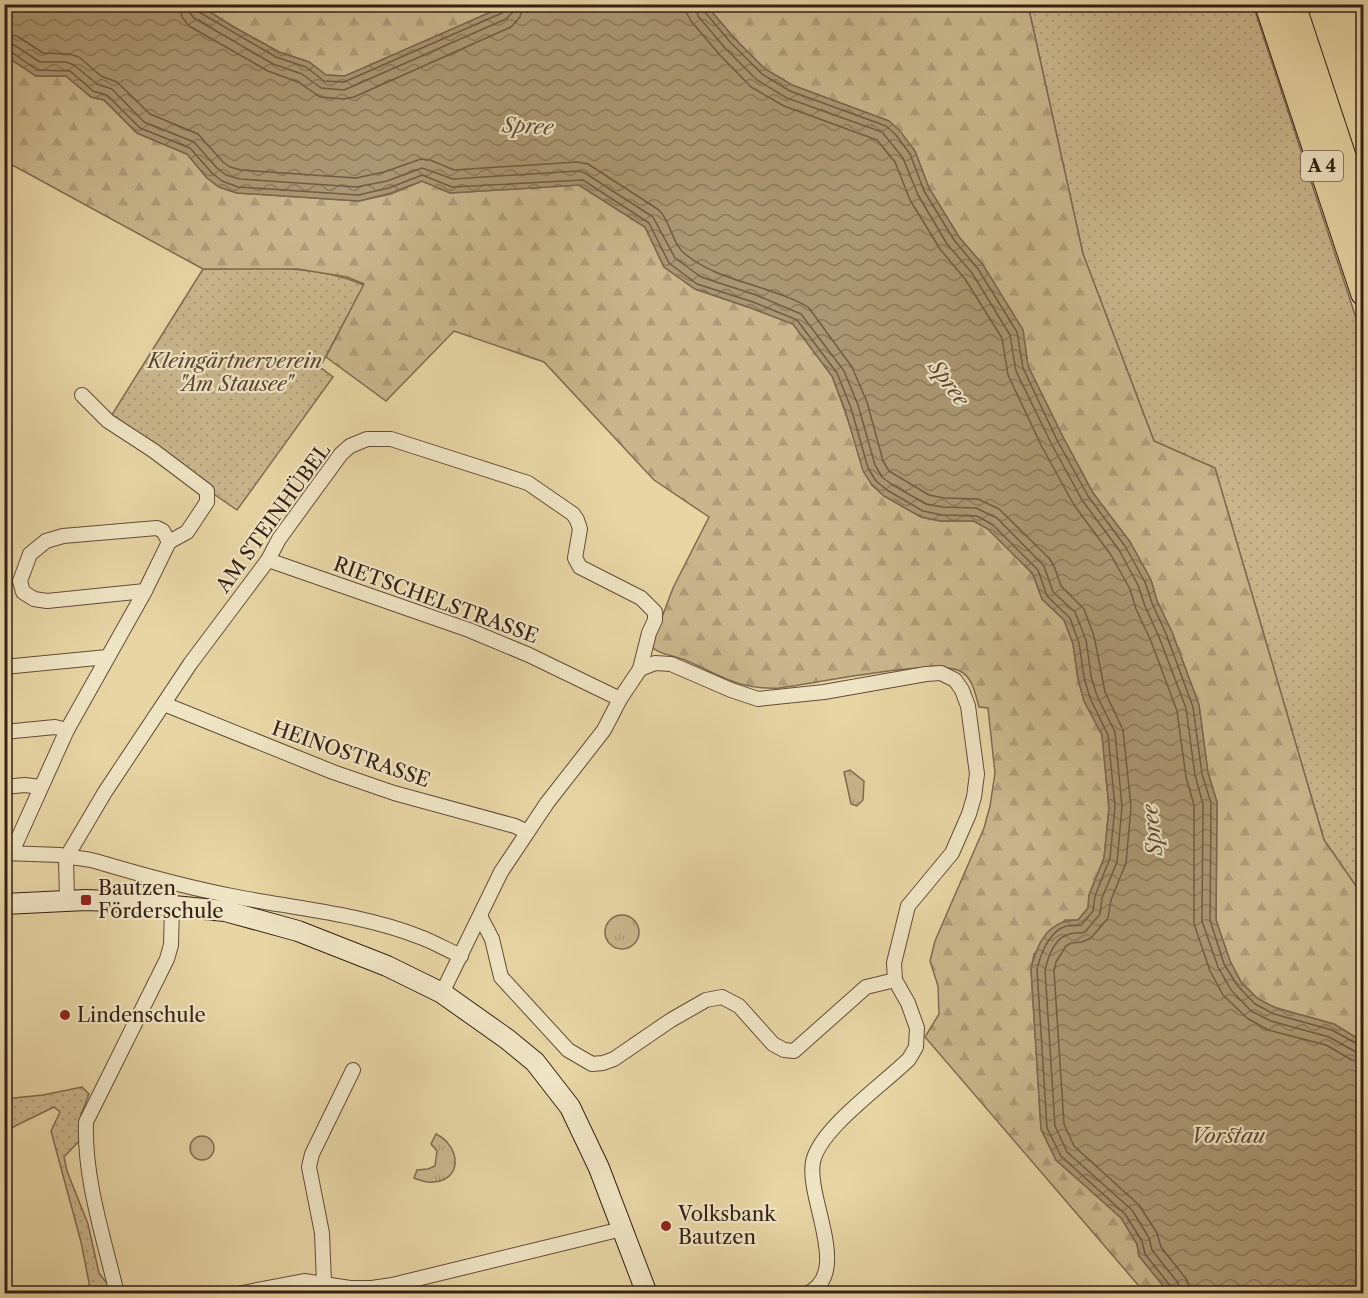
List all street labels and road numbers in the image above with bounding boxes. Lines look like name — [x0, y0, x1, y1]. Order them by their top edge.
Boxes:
road number: A 4 — [1301, 151, 1343, 181]
street label: AM STEINHÜBEL — [209, 438, 335, 598]
street label: RIETSCHELSTRASSE — [330, 552, 542, 648]
street label: HEINOSTRASSE — [269, 716, 433, 792]

